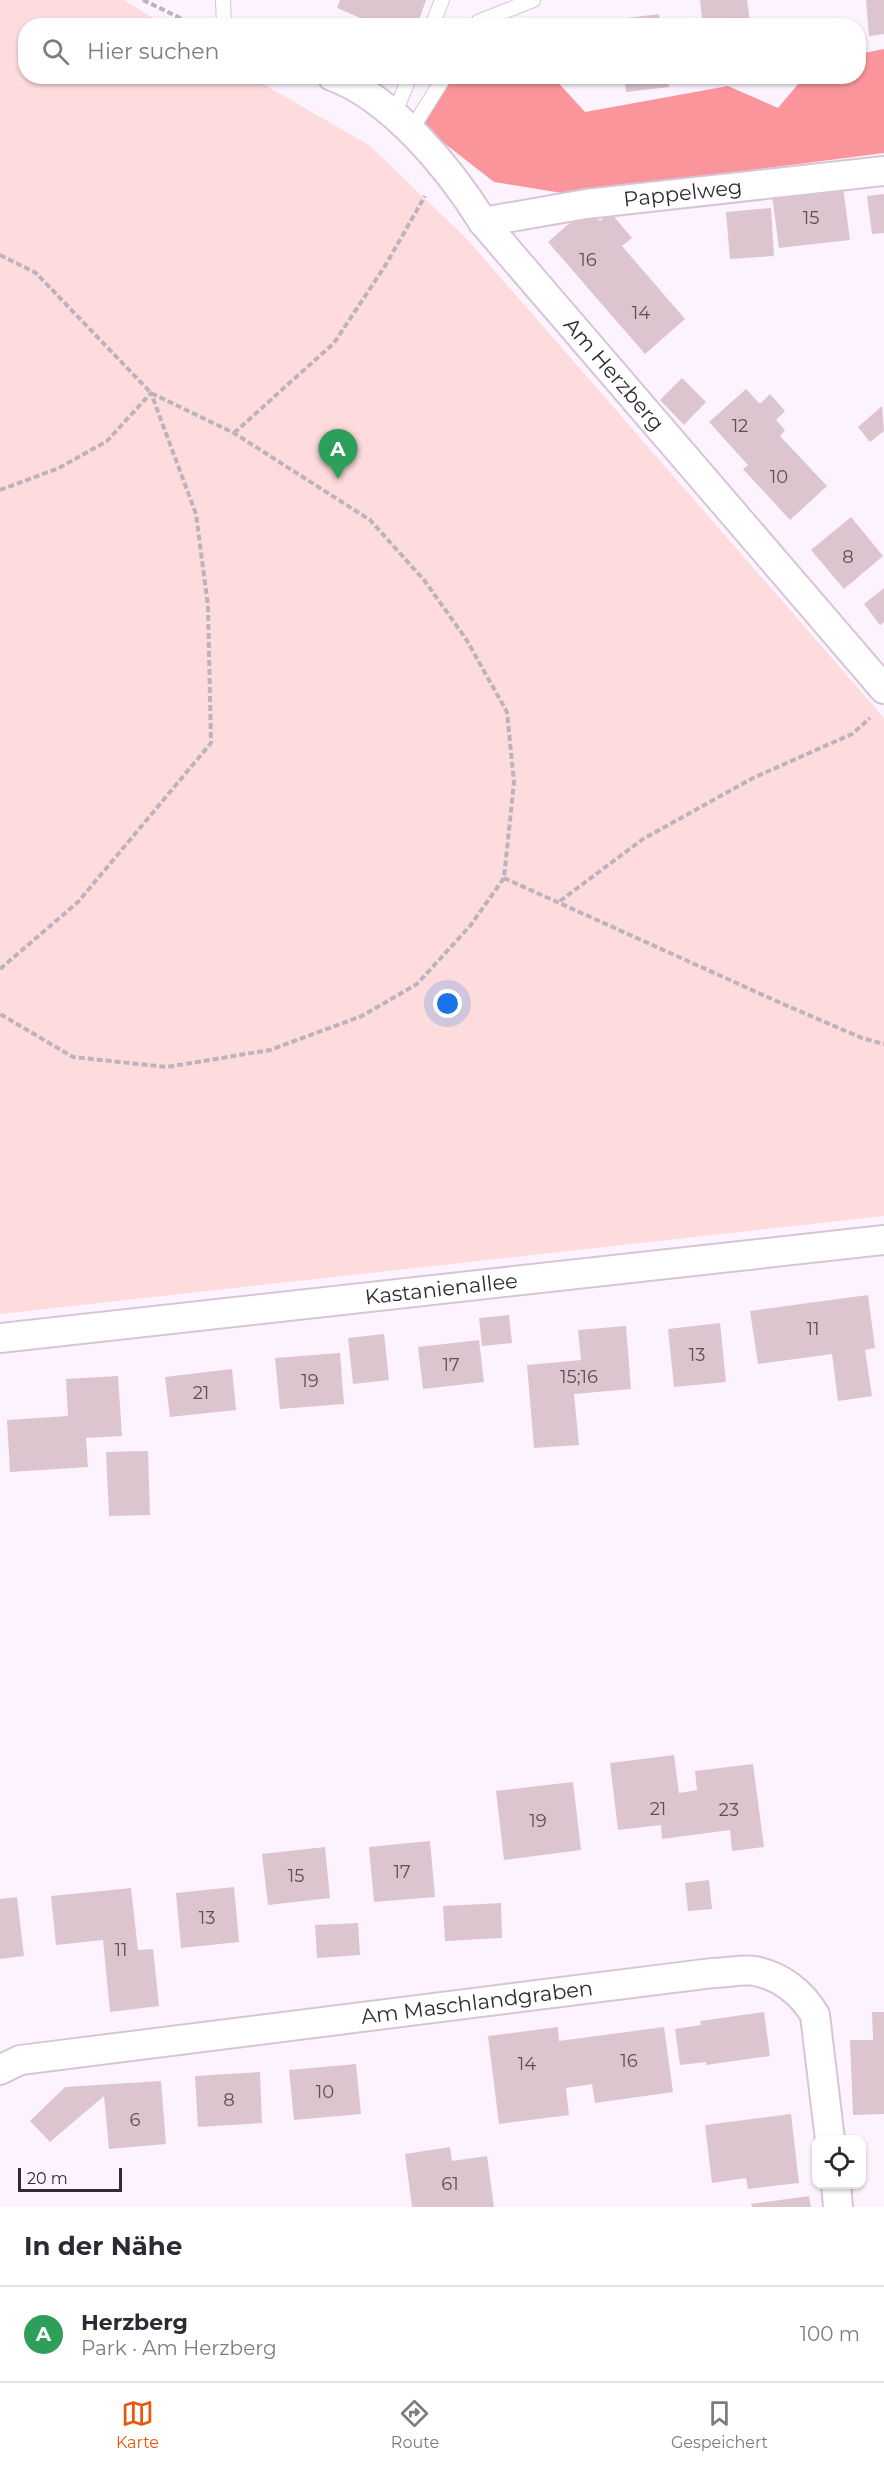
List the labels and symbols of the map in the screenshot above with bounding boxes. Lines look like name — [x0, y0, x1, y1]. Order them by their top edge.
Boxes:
street label: Pappelweg — [622, 174, 743, 212]
house number: 15 — [803, 207, 819, 229]
house number: 16 — [579, 249, 597, 271]
house number: 14 — [632, 302, 650, 324]
street label: Am Herzberg — [559, 312, 670, 436]
house number: 12 — [732, 415, 748, 437]
pin: A — [318, 430, 358, 479]
house number: 10 — [770, 466, 788, 488]
house number: 8 — [842, 546, 854, 568]
your location — [433, 989, 462, 1018]
street label: Kastanienallee — [364, 1268, 519, 1309]
house number: 11 — [807, 1318, 820, 1340]
house number: 13 — [689, 1344, 705, 1366]
house number: 17 — [442, 1354, 460, 1376]
house number: 15;16 — [560, 1366, 598, 1388]
house number: 19 — [301, 1370, 319, 1392]
house number: 21 — [193, 1382, 209, 1404]
house number: 21 — [650, 1798, 666, 1820]
house number: 23 — [719, 1799, 739, 1821]
house number: 19 — [529, 1810, 547, 1832]
house number: 17 — [393, 1861, 411, 1883]
house number: 15 — [288, 1865, 304, 1887]
house number: 13 — [199, 1907, 215, 1929]
house number: 11 — [115, 1939, 128, 1961]
street label: Am Maschlandgraben — [360, 1975, 594, 2029]
house number: 16 — [620, 2050, 638, 2072]
house number: 14 — [518, 2053, 536, 2075]
house number: 10 — [316, 2081, 334, 2103]
house number: 8 — [223, 2089, 235, 2111]
house number: 6 — [130, 2109, 141, 2131]
scale bar — [18, 2165, 122, 2192]
house number: 61 — [441, 2173, 459, 2195]

